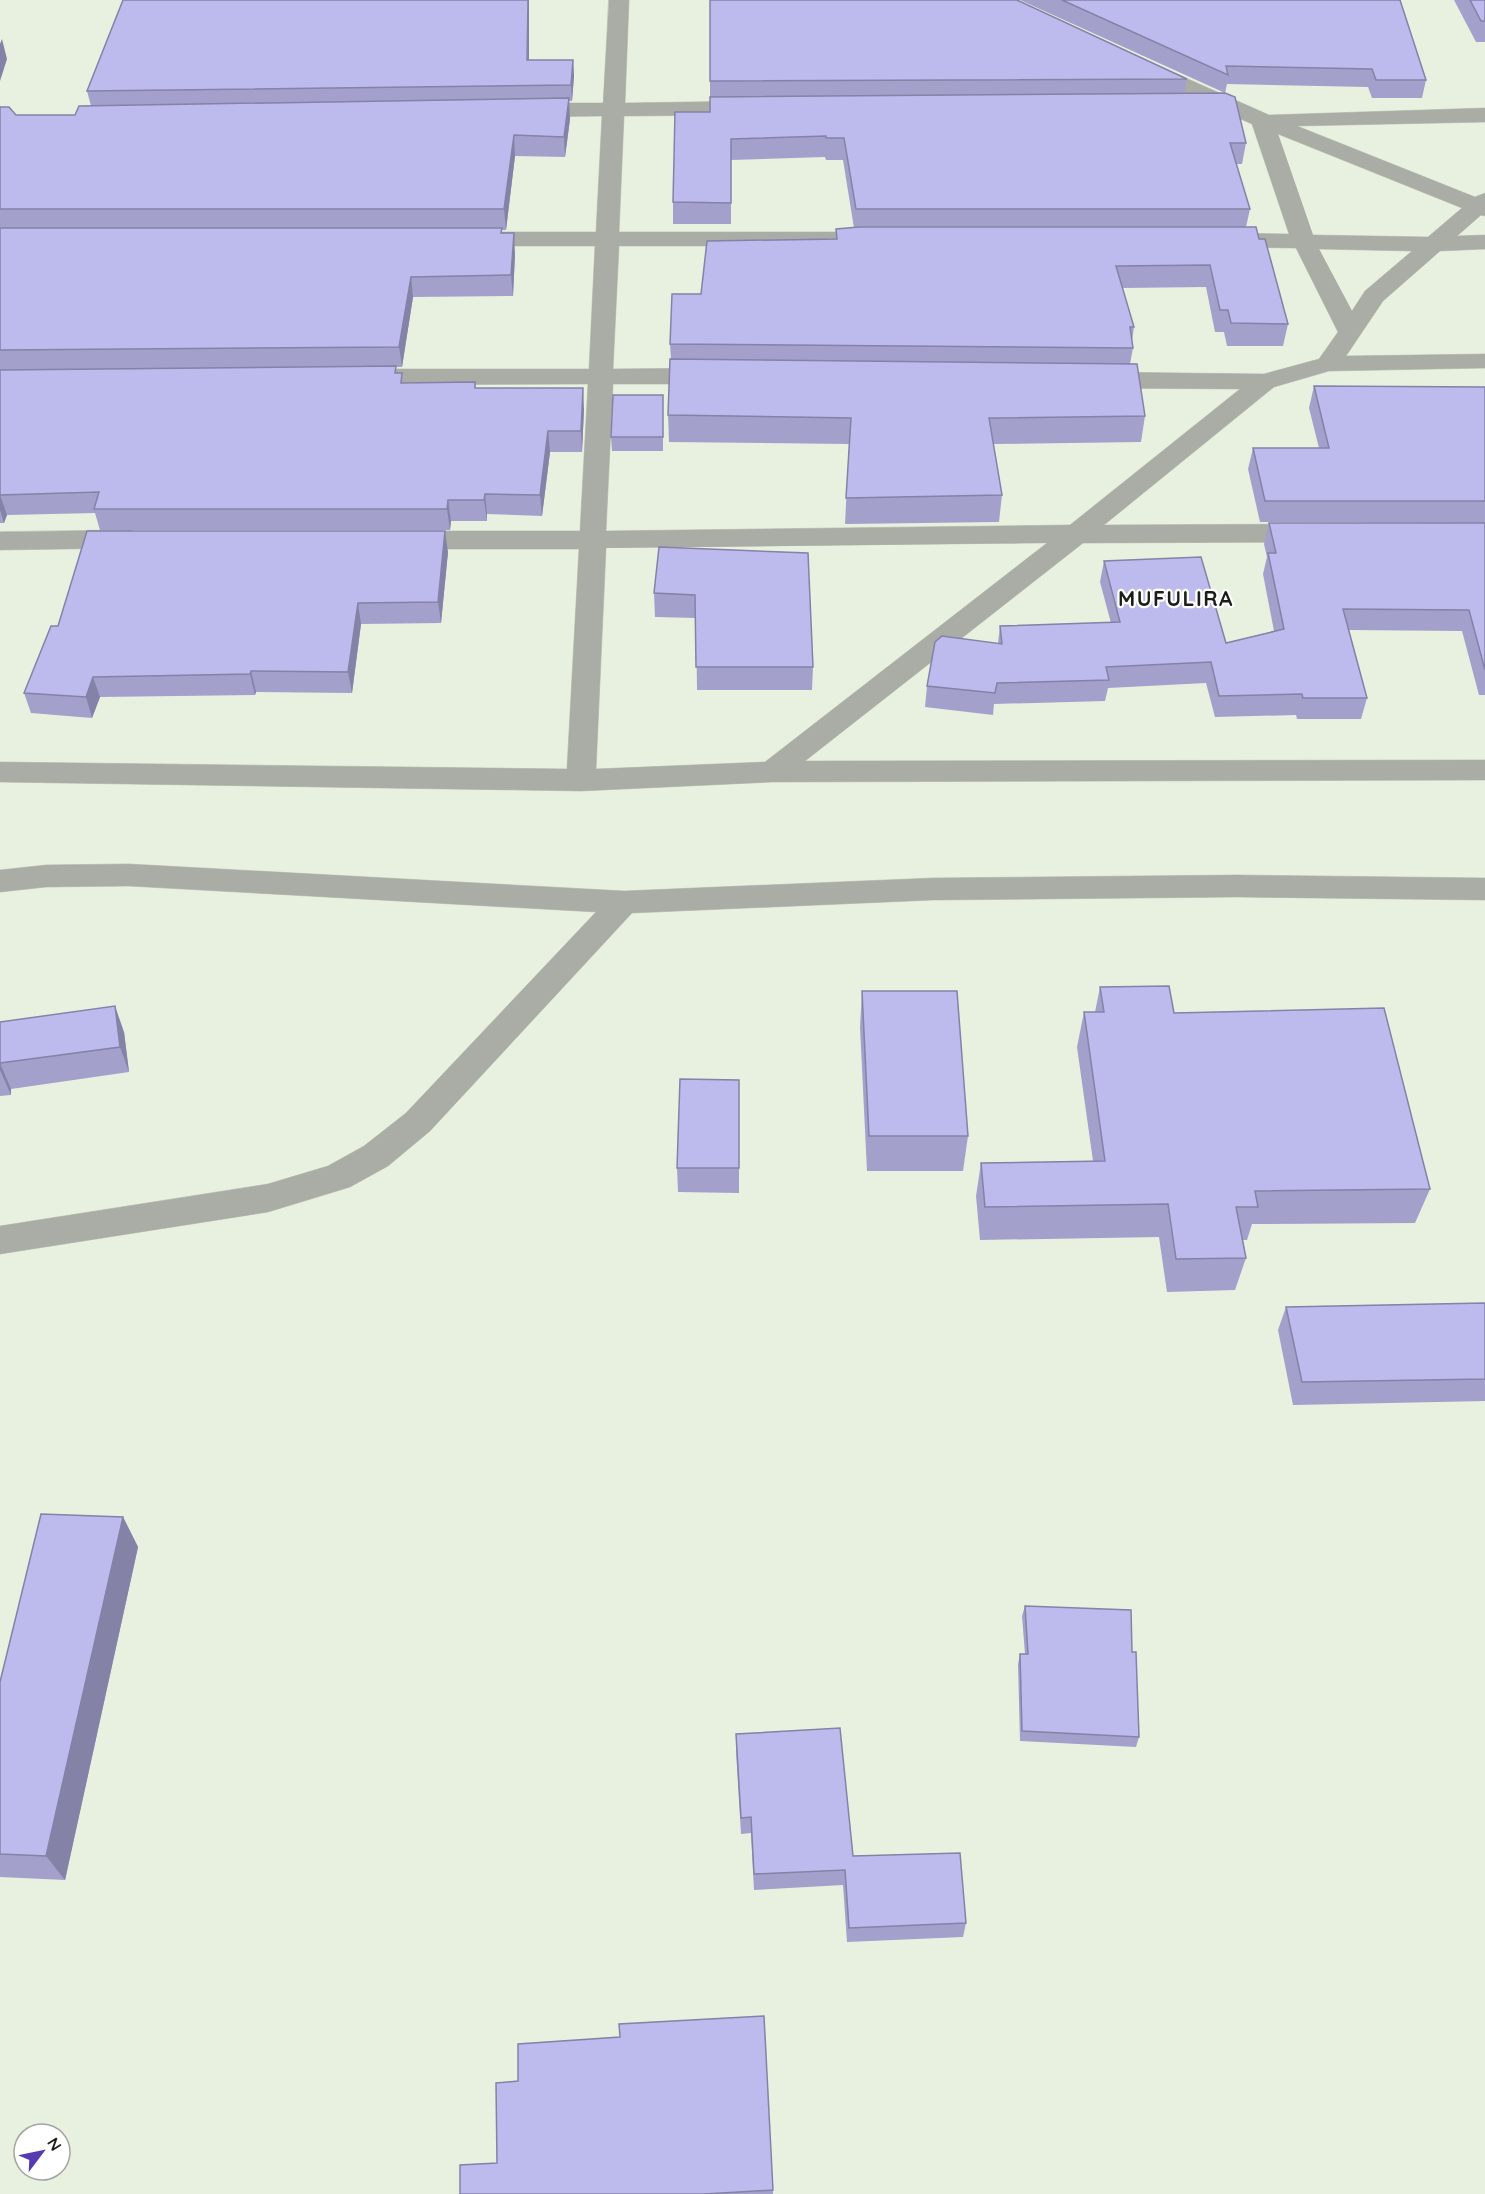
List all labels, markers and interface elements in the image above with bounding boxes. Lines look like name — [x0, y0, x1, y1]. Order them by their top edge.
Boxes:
district label: MUFULIRA — [1118, 585, 1234, 611]
north arrow — [12, 2122, 72, 2182]
text: N — [43, 2134, 66, 2154]

